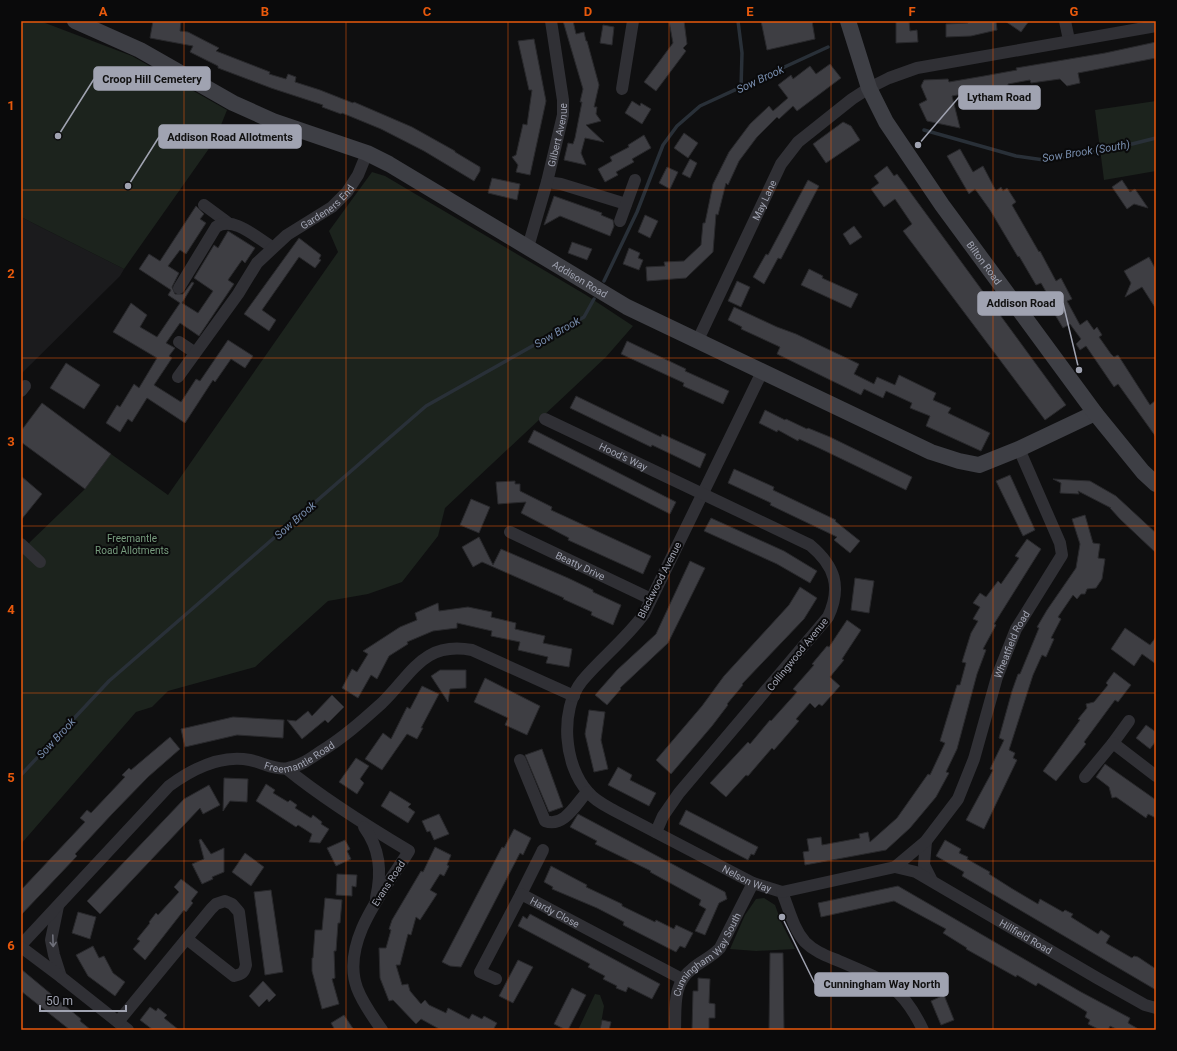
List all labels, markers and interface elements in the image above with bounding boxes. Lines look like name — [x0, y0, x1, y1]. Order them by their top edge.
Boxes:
text: A — [99, 4, 108, 19]
text: B — [261, 4, 269, 19]
text: C — [423, 4, 432, 19]
text: D — [584, 4, 592, 19]
text: E — [746, 4, 754, 19]
text: F — [908, 4, 916, 19]
text: G — [1070, 4, 1079, 19]
water label: Sow Brook — [734, 63, 787, 96]
callout: Croop Hill Cemetery — [94, 67, 210, 90]
text: Croop Hill Cemetery — [102, 73, 202, 86]
callout: Lytham Road — [959, 86, 1040, 109]
text: Lytham Road — [967, 91, 1031, 104]
text: 1 — [7, 98, 15, 113]
street label: Gilbert Avenue — [546, 103, 569, 168]
callout: Addison Road Allotments — [159, 125, 301, 148]
text: Addison Road Allotments — [167, 131, 293, 144]
water label: Sow Brook (South) — [1041, 138, 1131, 165]
street label: May Lane — [750, 178, 779, 222]
street label: Gardeners End — [298, 183, 356, 231]
street label: Bilton Road — [965, 239, 1004, 287]
street label: Addison Road — [550, 259, 609, 300]
text: 2 — [7, 266, 15, 281]
callout: Addison Road — [978, 292, 1063, 315]
text: Addison Road — [987, 297, 1055, 310]
water label: Sow Brook — [532, 314, 583, 351]
text: 3 — [7, 434, 15, 449]
street label: Hood's Way — [597, 441, 649, 473]
water label: Sow Brook — [272, 498, 319, 542]
park label: Freemantle Road Allotments — [95, 533, 169, 556]
street label: Blackwood Avenue — [635, 540, 683, 620]
street label: Beatty Drive — [554, 550, 607, 582]
text: 4 — [7, 602, 15, 617]
street label: Wheatfield Road — [992, 609, 1032, 680]
street label: Collingwood Avenue — [765, 616, 830, 693]
water label: Sow Brook — [34, 715, 79, 761]
street label: Freemantle Road — [263, 739, 337, 775]
text: 5 — [7, 770, 15, 785]
street label: Evans Road — [370, 859, 407, 908]
street label: Nelson Way — [720, 863, 773, 894]
street label: Hardy Close — [528, 895, 581, 930]
street label: Cunningham Way South — [672, 911, 743, 997]
street label: Hillfield Road — [998, 917, 1054, 956]
one-way arrow — [49, 934, 56, 947]
text: 6 — [7, 938, 15, 953]
callout: Cunningham Way North — [815, 973, 948, 996]
text: Cunningham Way North — [823, 978, 941, 991]
scale bar — [40, 987, 126, 1013]
text: 50 m — [46, 994, 73, 1008]

